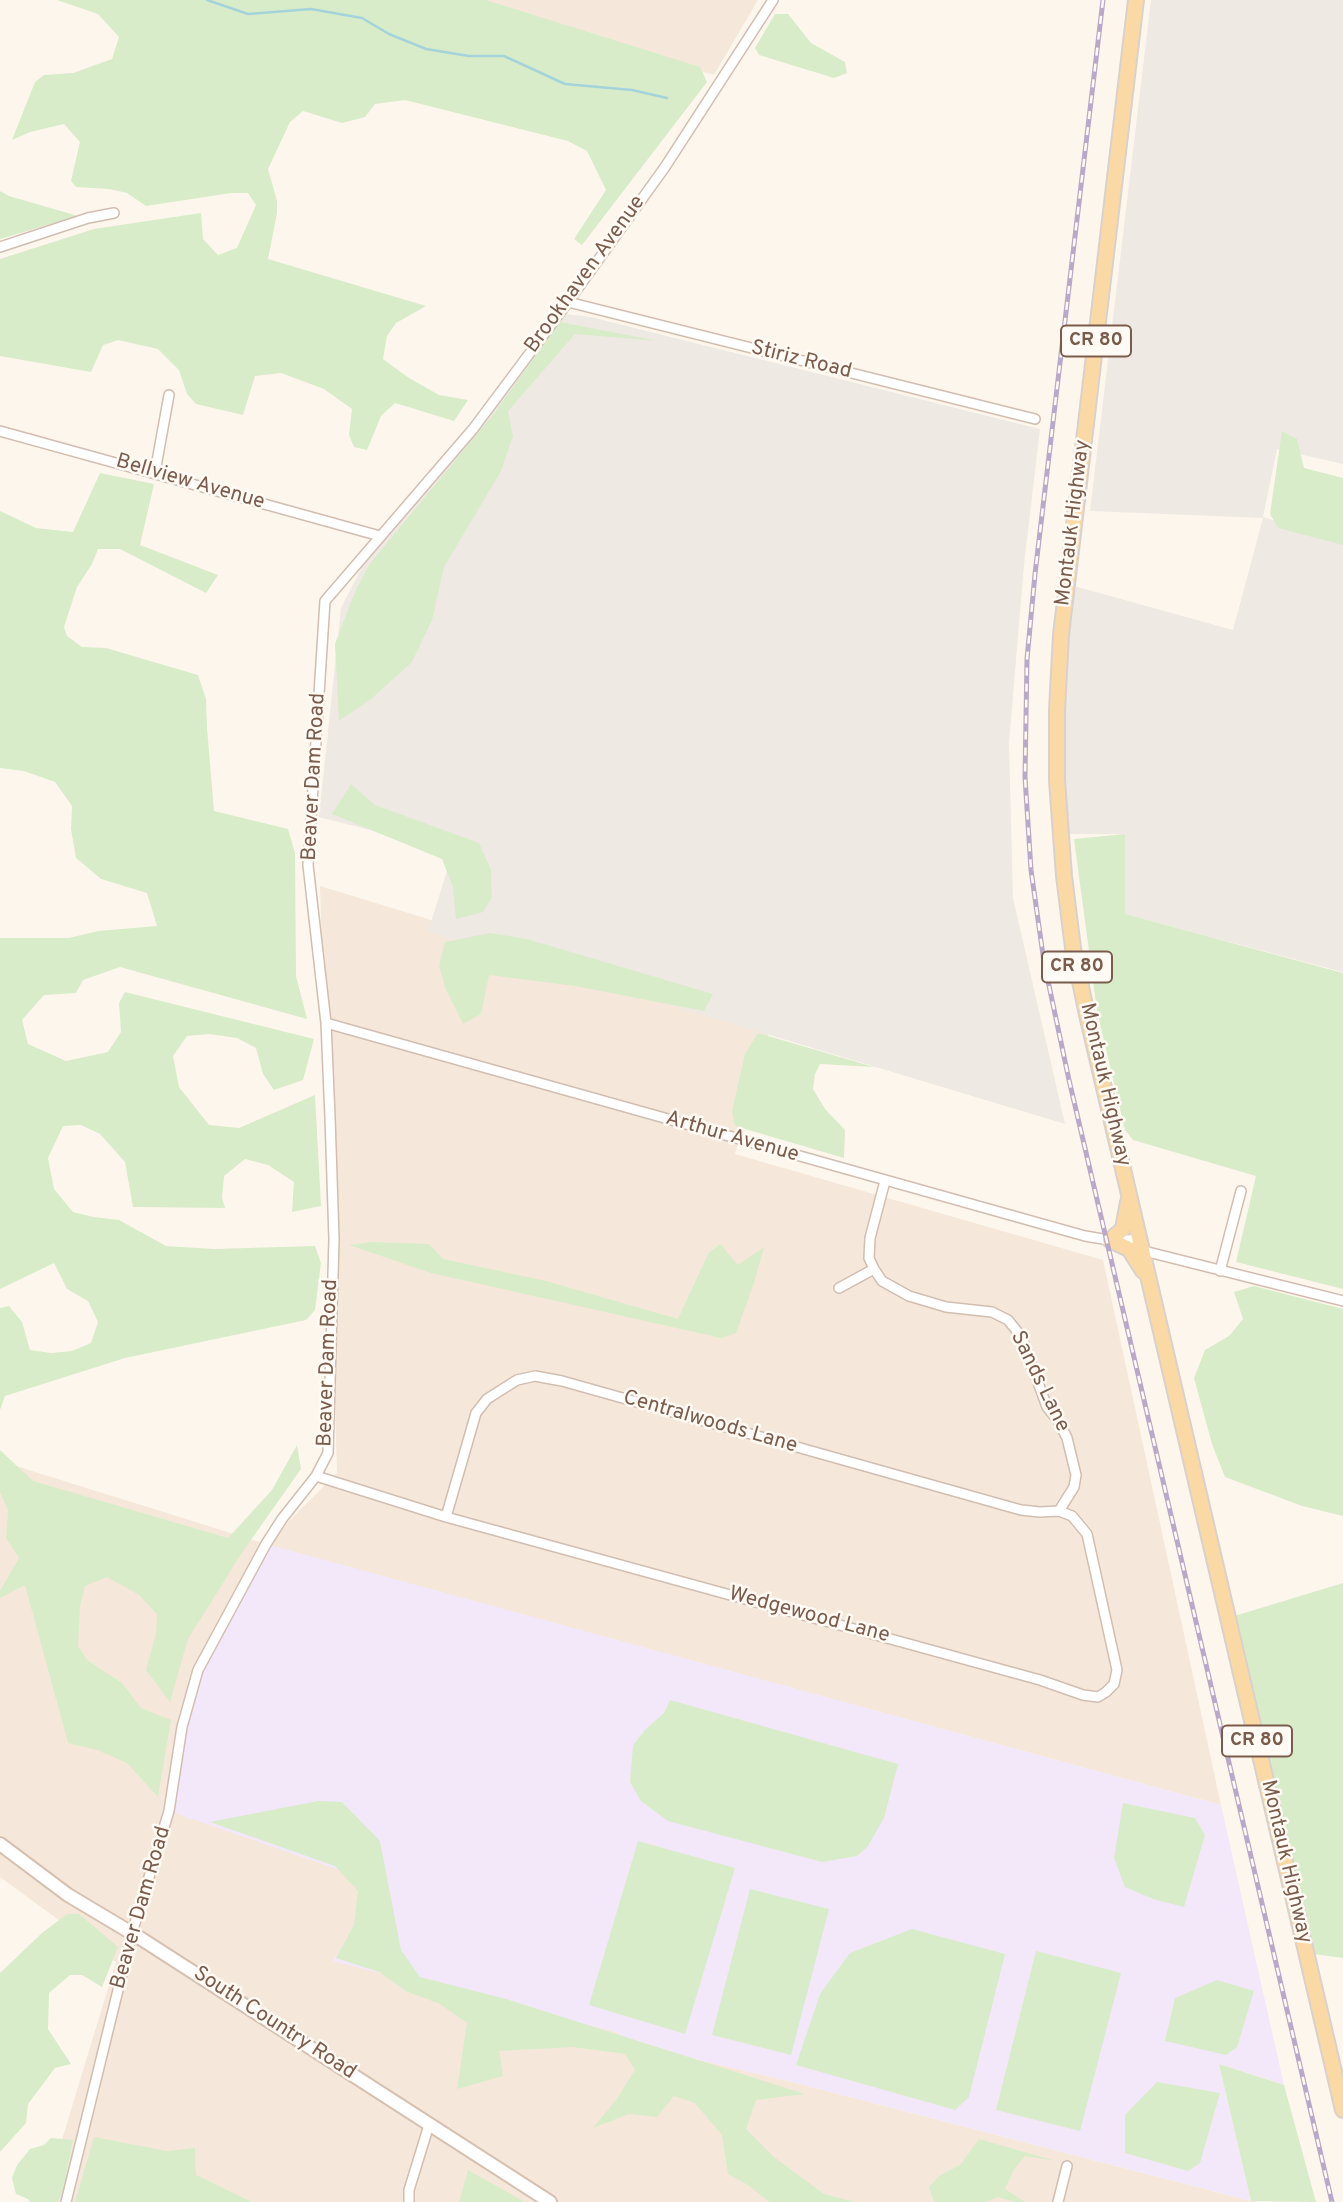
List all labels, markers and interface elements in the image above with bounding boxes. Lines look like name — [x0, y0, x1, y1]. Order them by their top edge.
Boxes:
street label: Brookhaven Avenue — [520, 191, 652, 359]
road number: CR 80 — [1061, 326, 1131, 356]
street label: Stiriz Road — [748, 336, 854, 386]
street label: Montauk Highway — [1051, 439, 1097, 607]
street label: Bellview Avenue — [113, 450, 267, 516]
street label: Beaver Dam Road — [298, 692, 332, 862]
road number: CR 80 — [1042, 951, 1112, 982]
street label: Montauk Highway — [1073, 1001, 1135, 1169]
street label: Arthur Avenue — [663, 1107, 801, 1169]
street label: Beaver Dam Road — [313, 1279, 345, 1447]
street label: Sands Lane — [1004, 1327, 1074, 1437]
street label: Centralwoods Lane — [620, 1386, 800, 1460]
street label: Wedgewood Lane — [726, 1582, 892, 1650]
road number: CR 80 — [1222, 1726, 1292, 1756]
street label: Montauk Highway — [1254, 1778, 1316, 1946]
street label: Beaver Dam Road — [107, 1824, 177, 1992]
street label: South Country Road — [188, 1962, 360, 2086]

